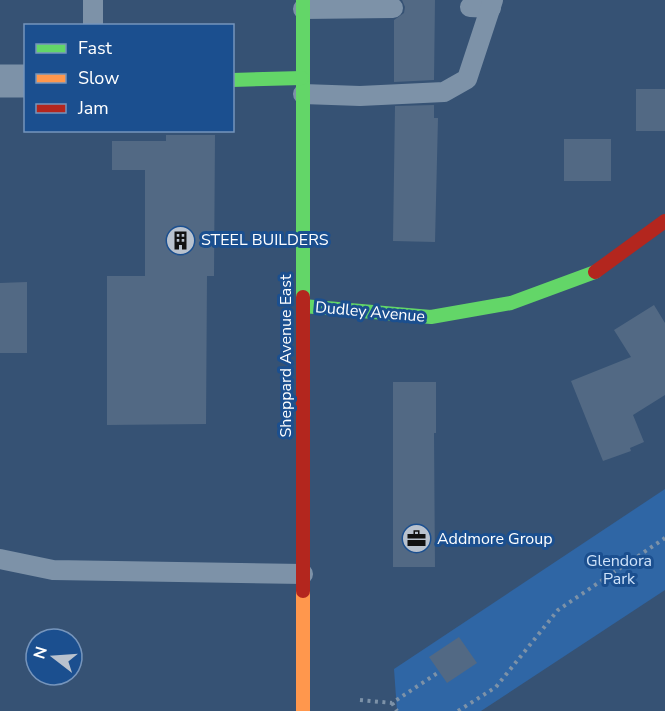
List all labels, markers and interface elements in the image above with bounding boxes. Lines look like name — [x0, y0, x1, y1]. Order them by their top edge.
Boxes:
legend — [24, 24, 234, 132]
text: Fast — [78, 36, 113, 60]
text: Slow — [78, 66, 119, 90]
text: Jam — [77, 96, 109, 120]
building icon: STEEL BUILDERS — [164, 224, 196, 256]
place label: STEEL BUILDERS — [201, 229, 329, 251]
street label: Sheppard Avenue East — [275, 274, 297, 438]
street label: Dudley Avenue — [314, 296, 426, 328]
office icon: Addmore Group — [400, 523, 432, 555]
place label: Addmore Group — [437, 528, 553, 550]
park label: Glendora Park — [586, 550, 652, 590]
north arrow — [24, 627, 84, 687]
text: N — [28, 644, 53, 662]

